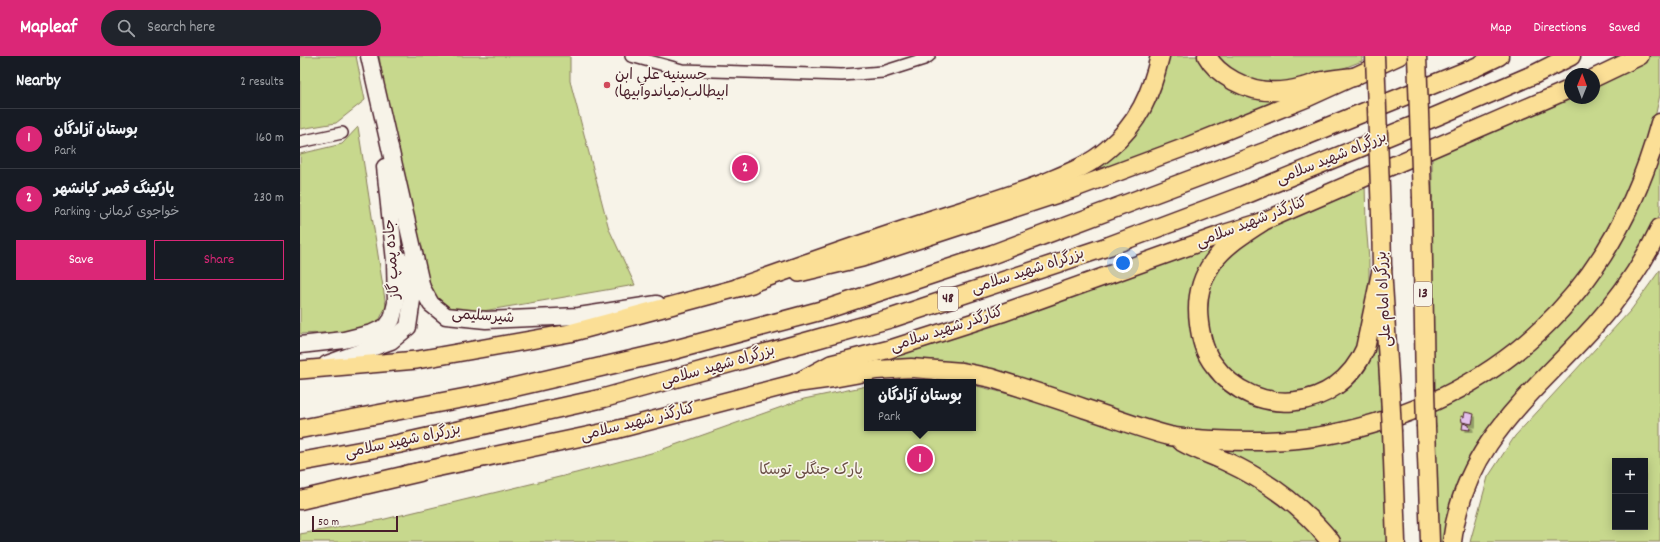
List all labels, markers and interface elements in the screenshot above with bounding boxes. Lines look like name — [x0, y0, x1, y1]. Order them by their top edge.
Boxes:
search box — [101, 10, 381, 46]
text: Mapleaf — [20, 15, 77, 42]
icon: search — [115, 17, 137, 39]
text: Search here — [147, 17, 215, 39]
text: Map — [1490, 18, 1512, 38]
text: Directions — [1534, 18, 1587, 38]
text: Saved — [1609, 18, 1640, 38]
place label: حسینیه علی ابن ابیطالب(میاندوآبیها) — [615, 65, 729, 104]
north arrow — [1564, 68, 1600, 104]
text: Nearby — [16, 70, 60, 94]
text: 2 results — [240, 73, 284, 92]
marker: حسینیه علی ابن ابیطالب(میاندوآبیها) — [602, 80, 612, 90]
text: بوستان آزادگان — [54, 120, 138, 142]
street label: بزرگراه شهید سلامی — [1273, 127, 1391, 191]
text: 1 — [28, 129, 30, 148]
text: 160 m — [256, 129, 284, 148]
text: Park — [54, 142, 76, 161]
pin: 2 — [732, 153, 758, 183]
text: پارکینگ قصر کیانشهر — [54, 179, 174, 201]
text: 2 — [26, 189, 32, 208]
text: 230 m — [254, 189, 284, 208]
street label: کنارگذر شهید سلامی — [1193, 192, 1311, 254]
text: Parking · خواجوی کرمانی — [54, 203, 179, 222]
street label: جاده پمپ گاز — [379, 218, 407, 301]
button: Save — [16, 240, 146, 280]
button: Share — [154, 240, 284, 280]
street label: بزرگراه شهید سلامی — [969, 243, 1087, 301]
street label: بزرگراه امام علی — [1372, 250, 1398, 348]
your location — [1113, 253, 1133, 273]
road number: 13 — [1414, 282, 1432, 306]
road number: 48 — [938, 287, 958, 311]
street label: کنارگذر شهید سلامی — [888, 301, 1006, 359]
street label: شیرسلیمی — [451, 304, 515, 330]
street label: بزرگراه شهید سلامی — [658, 340, 778, 394]
popup — [864, 379, 976, 431]
text: بوستان آزادگان — [878, 386, 962, 408]
street label: کنارگذر شهید سلامی — [578, 398, 698, 448]
text: Park — [878, 408, 900, 427]
street label: بزرگراه شهید سلامی — [343, 419, 463, 465]
pin: 1 — [907, 444, 933, 474]
map controls — [1612, 458, 1648, 530]
button: + — [1612, 458, 1648, 494]
park label: پارک جنگلی توسکا — [759, 460, 863, 482]
button: − — [1612, 494, 1648, 530]
scale bar — [312, 514, 398, 533]
text: 50 m — [318, 515, 339, 531]

